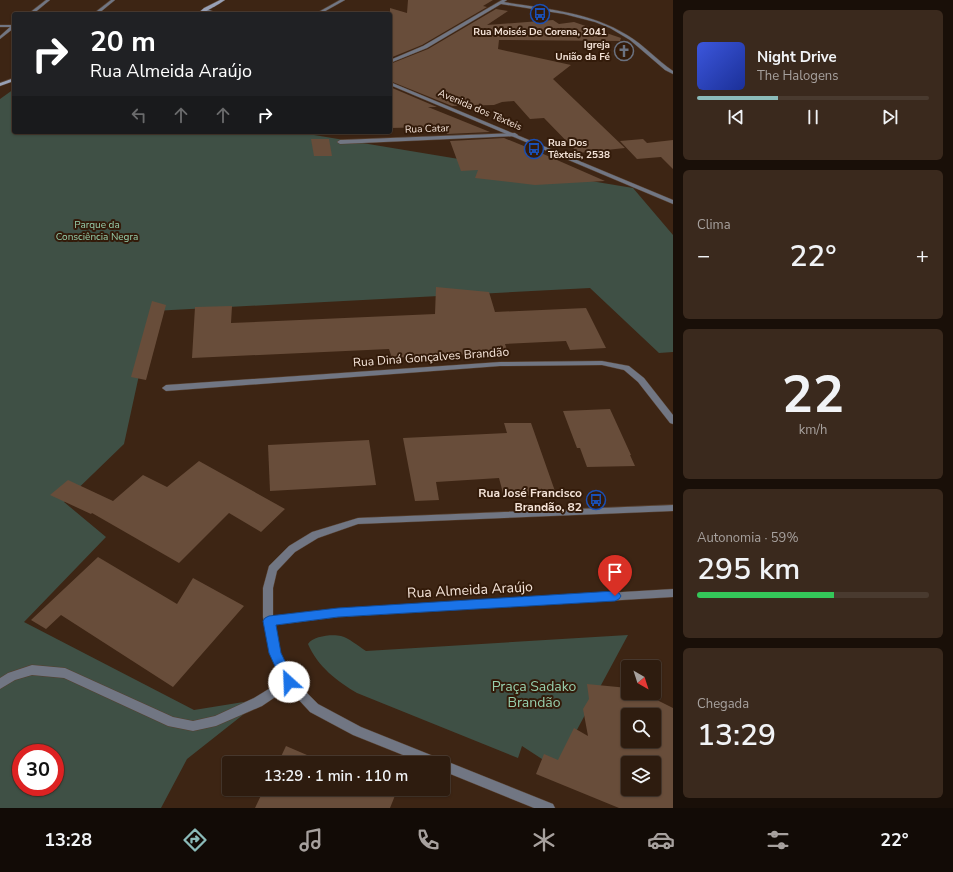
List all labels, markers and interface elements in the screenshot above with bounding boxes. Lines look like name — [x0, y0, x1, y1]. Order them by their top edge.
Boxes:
bus stop icon: Rua Moisés De Corena, 2041 — [529, 3, 551, 25]
text: 20 m — [90, 23, 156, 61]
place label: Rua Moisés De Corena, 2041 — [473, 25, 607, 39]
icon: right — [24, 28, 76, 80]
place label: Igreja União da Fé — [555, 38, 611, 64]
church icon: Igreja União da Fé — [613, 40, 635, 62]
text: Night Drive — [757, 47, 837, 67]
text: Rua Almeida Araújo — [90, 59, 252, 83]
text: The Halogens — [757, 67, 838, 85]
street label: Avenida dos Têxteis — [436, 86, 524, 134]
icon: left — [128, 104, 150, 126]
icon: ahead — [170, 104, 192, 126]
icon: ahead — [212, 104, 234, 126]
icon: right — [254, 104, 276, 126]
icon: previous — [725, 106, 747, 128]
icon: pause — [802, 106, 824, 128]
icon: next — [879, 106, 901, 128]
street label: Rua Catar — [405, 121, 450, 137]
place label: Rua Dos Têxteis, 2538 — [548, 136, 610, 162]
bus stop icon: Rua Dos Têxteis, 2538 — [523, 138, 545, 160]
text: Clima — [697, 216, 731, 234]
park label: Parque da Consciência Negra — [56, 218, 138, 244]
text: 22° — [789, 236, 837, 277]
text: − — [697, 241, 710, 271]
text: + — [916, 241, 929, 271]
street label: Rua Diná Gonçalves Brandão — [352, 344, 510, 370]
text: 22 — [782, 359, 844, 430]
text: km/h — [799, 421, 827, 439]
place label: Rua José Francisco Brandão, 82 — [478, 485, 582, 515]
bus stop icon: Rua José Francisco Brandão, 82 — [585, 489, 607, 511]
text: Autonomia · 59% — [697, 529, 798, 547]
text: 295 km — [697, 549, 800, 590]
pin — [598, 555, 632, 596]
icon: arrive — [604, 561, 626, 583]
street label: Rua Almeida Araújo — [407, 577, 534, 603]
north arrow — [621, 660, 661, 700]
map controls — [621, 660, 661, 796]
position arrow — [268, 661, 310, 703]
park label: Praça Sadako Brandão — [492, 677, 577, 712]
text: Chegada — [697, 695, 749, 713]
button: search — [621, 708, 661, 748]
text: 13:29 — [697, 715, 776, 756]
speed limit sign: 30 — [12, 744, 64, 796]
button: layers — [621, 756, 661, 796]
text: 13:29 · 1 min · 110 m — [264, 766, 408, 786]
icon: directions — [181, 826, 209, 854]
icon: music — [297, 826, 325, 854]
icon: phone — [414, 826, 442, 854]
icon: climate — [530, 826, 558, 854]
icon: car — [647, 826, 675, 854]
icon: filters — [764, 826, 792, 854]
text: 13:28 — [44, 828, 92, 852]
text: 22° — [880, 828, 909, 852]

